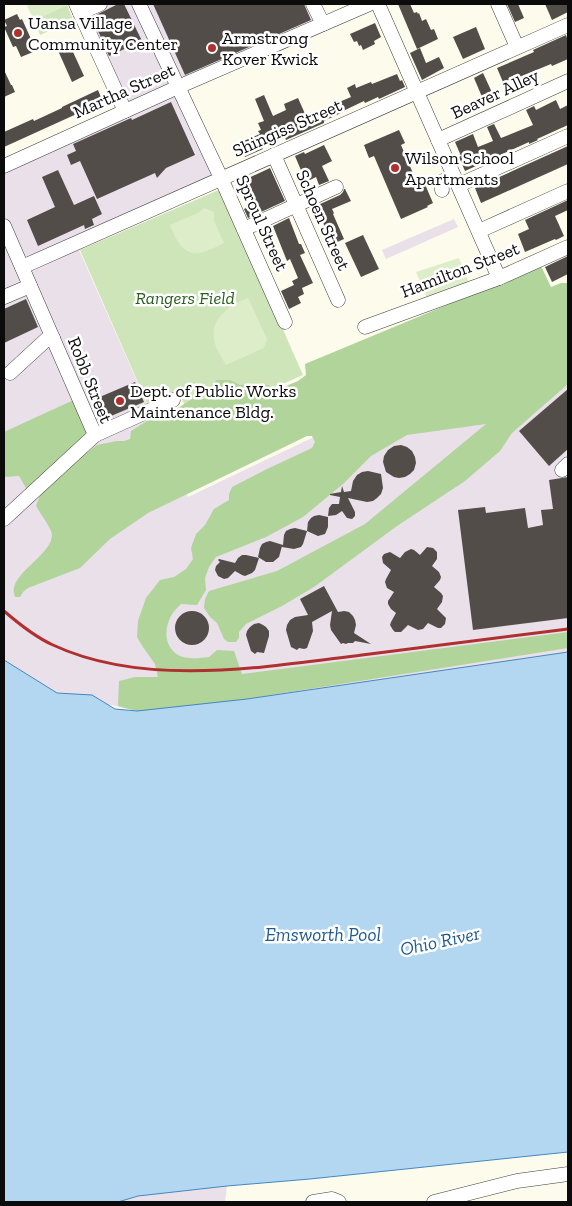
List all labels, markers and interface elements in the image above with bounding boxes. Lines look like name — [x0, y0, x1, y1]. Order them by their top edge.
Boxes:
place label: Uansa Village Community Center — [28, 12, 178, 55]
marker: Uansa Village Community Center — [12, 27, 24, 39]
place label: Armstrong Kover Kwick — [222, 27, 319, 70]
marker: Armstrong Kover Kwick — [206, 42, 218, 54]
street label: Martha Street — [70, 59, 179, 123]
street label: Beaver Alley — [448, 64, 543, 124]
street label: Shingiss Street — [229, 94, 345, 162]
place label: Wilson School Apartments — [405, 147, 514, 190]
marker: Wilson School Apartments — [389, 162, 401, 174]
street label: Schoen Street — [291, 166, 355, 274]
street label: Sproul Street — [231, 172, 293, 275]
street label: Hamilton Street — [398, 237, 523, 303]
park label: Rangers Field — [135, 287, 235, 309]
street label: Robb Street — [63, 334, 117, 427]
place label: Dept. of Public Works Maintenance Bldg. — [130, 380, 296, 423]
marker: Dept. of Public Works Maintenance Bldg. — [114, 395, 126, 407]
water label: Ohio River — [398, 921, 482, 961]
water label: Emsworth Pool — [265, 923, 381, 946]

